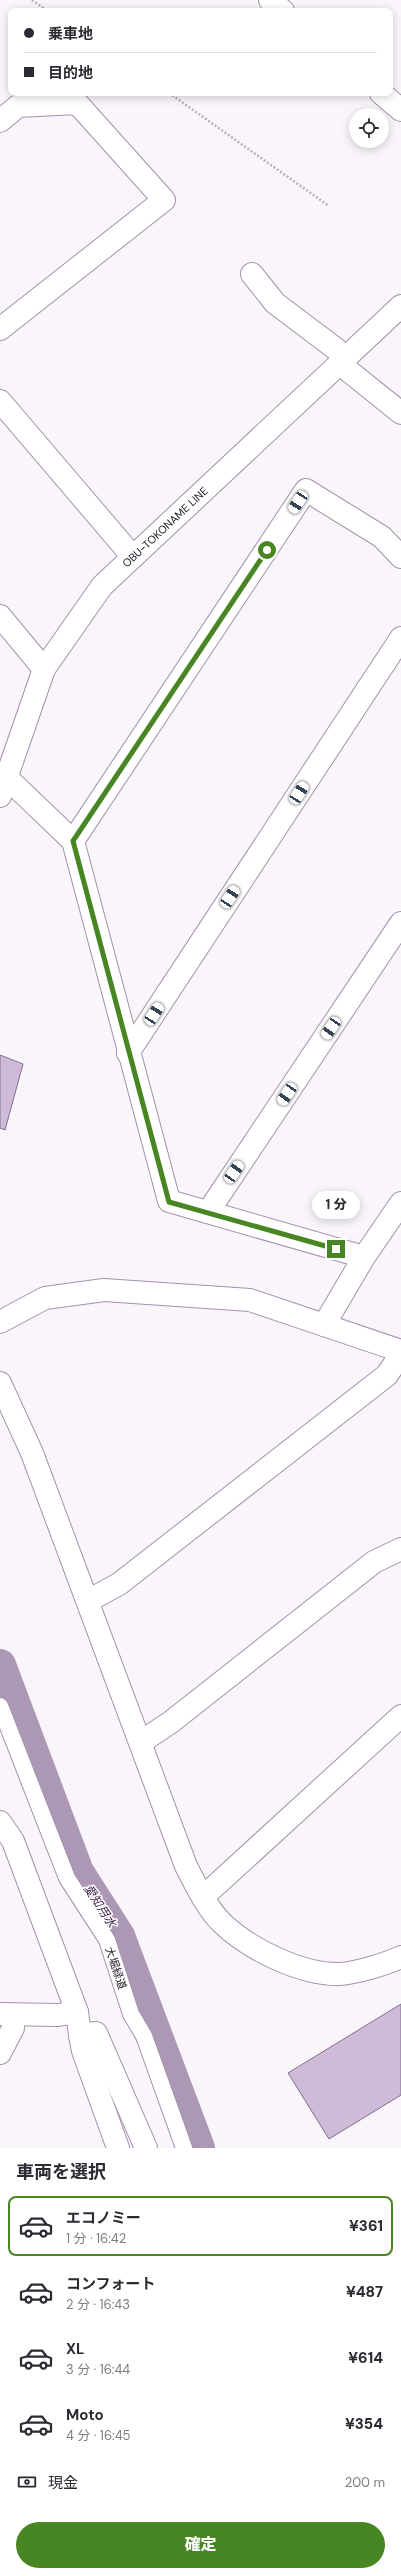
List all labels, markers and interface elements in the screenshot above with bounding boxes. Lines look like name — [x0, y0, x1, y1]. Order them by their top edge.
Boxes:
text: 乗車地 — [48, 24, 93, 44]
text: 目的地 — [48, 63, 93, 83]
map controls — [349, 108, 389, 148]
button: locate — [349, 108, 389, 148]
street label: OBU-TOKONAME LINE — [119, 484, 211, 570]
car — [286, 489, 310, 515]
route start — [258, 541, 276, 559]
car — [287, 780, 311, 806]
car — [218, 884, 242, 910]
car — [142, 1001, 166, 1027]
car — [319, 1015, 343, 1041]
car — [275, 1081, 299, 1107]
car — [222, 1159, 246, 1185]
callout: 1 分 — [312, 1191, 360, 1219]
text: 1 分 — [326, 1196, 346, 1213]
route end — [327, 1240, 345, 1258]
water label: 愛知用水 — [80, 1882, 121, 1932]
street label: 大堀緑道 — [102, 1945, 130, 1991]
text: 車両を選択 — [16, 2160, 106, 2184]
icon: car — [18, 2208, 54, 2244]
text: エコノミー — [66, 2208, 141, 2228]
text: ¥361 — [349, 2216, 383, 2236]
text: 1 分 · 16:42 — [66, 2230, 126, 2247]
icon: car — [18, 2274, 54, 2310]
text: コンフォート — [66, 2274, 156, 2294]
text: ¥487 — [346, 2282, 383, 2302]
text: 2 分 · 16:43 — [66, 2296, 130, 2313]
text: XL — [66, 2339, 84, 2359]
icon: car — [18, 2340, 54, 2376]
text: ¥614 — [348, 2348, 383, 2368]
text: 3 分 · 16:44 — [66, 2361, 130, 2378]
text: Moto — [66, 2405, 104, 2425]
icon: car — [18, 2406, 54, 2442]
text: ¥354 — [345, 2414, 383, 2434]
text: 4 分 · 16:45 — [66, 2427, 131, 2444]
icon: cash — [16, 2471, 38, 2493]
text: 現金 — [48, 2473, 78, 2493]
text: 200 m — [345, 2474, 385, 2491]
button: 確定 — [16, 2522, 385, 2568]

